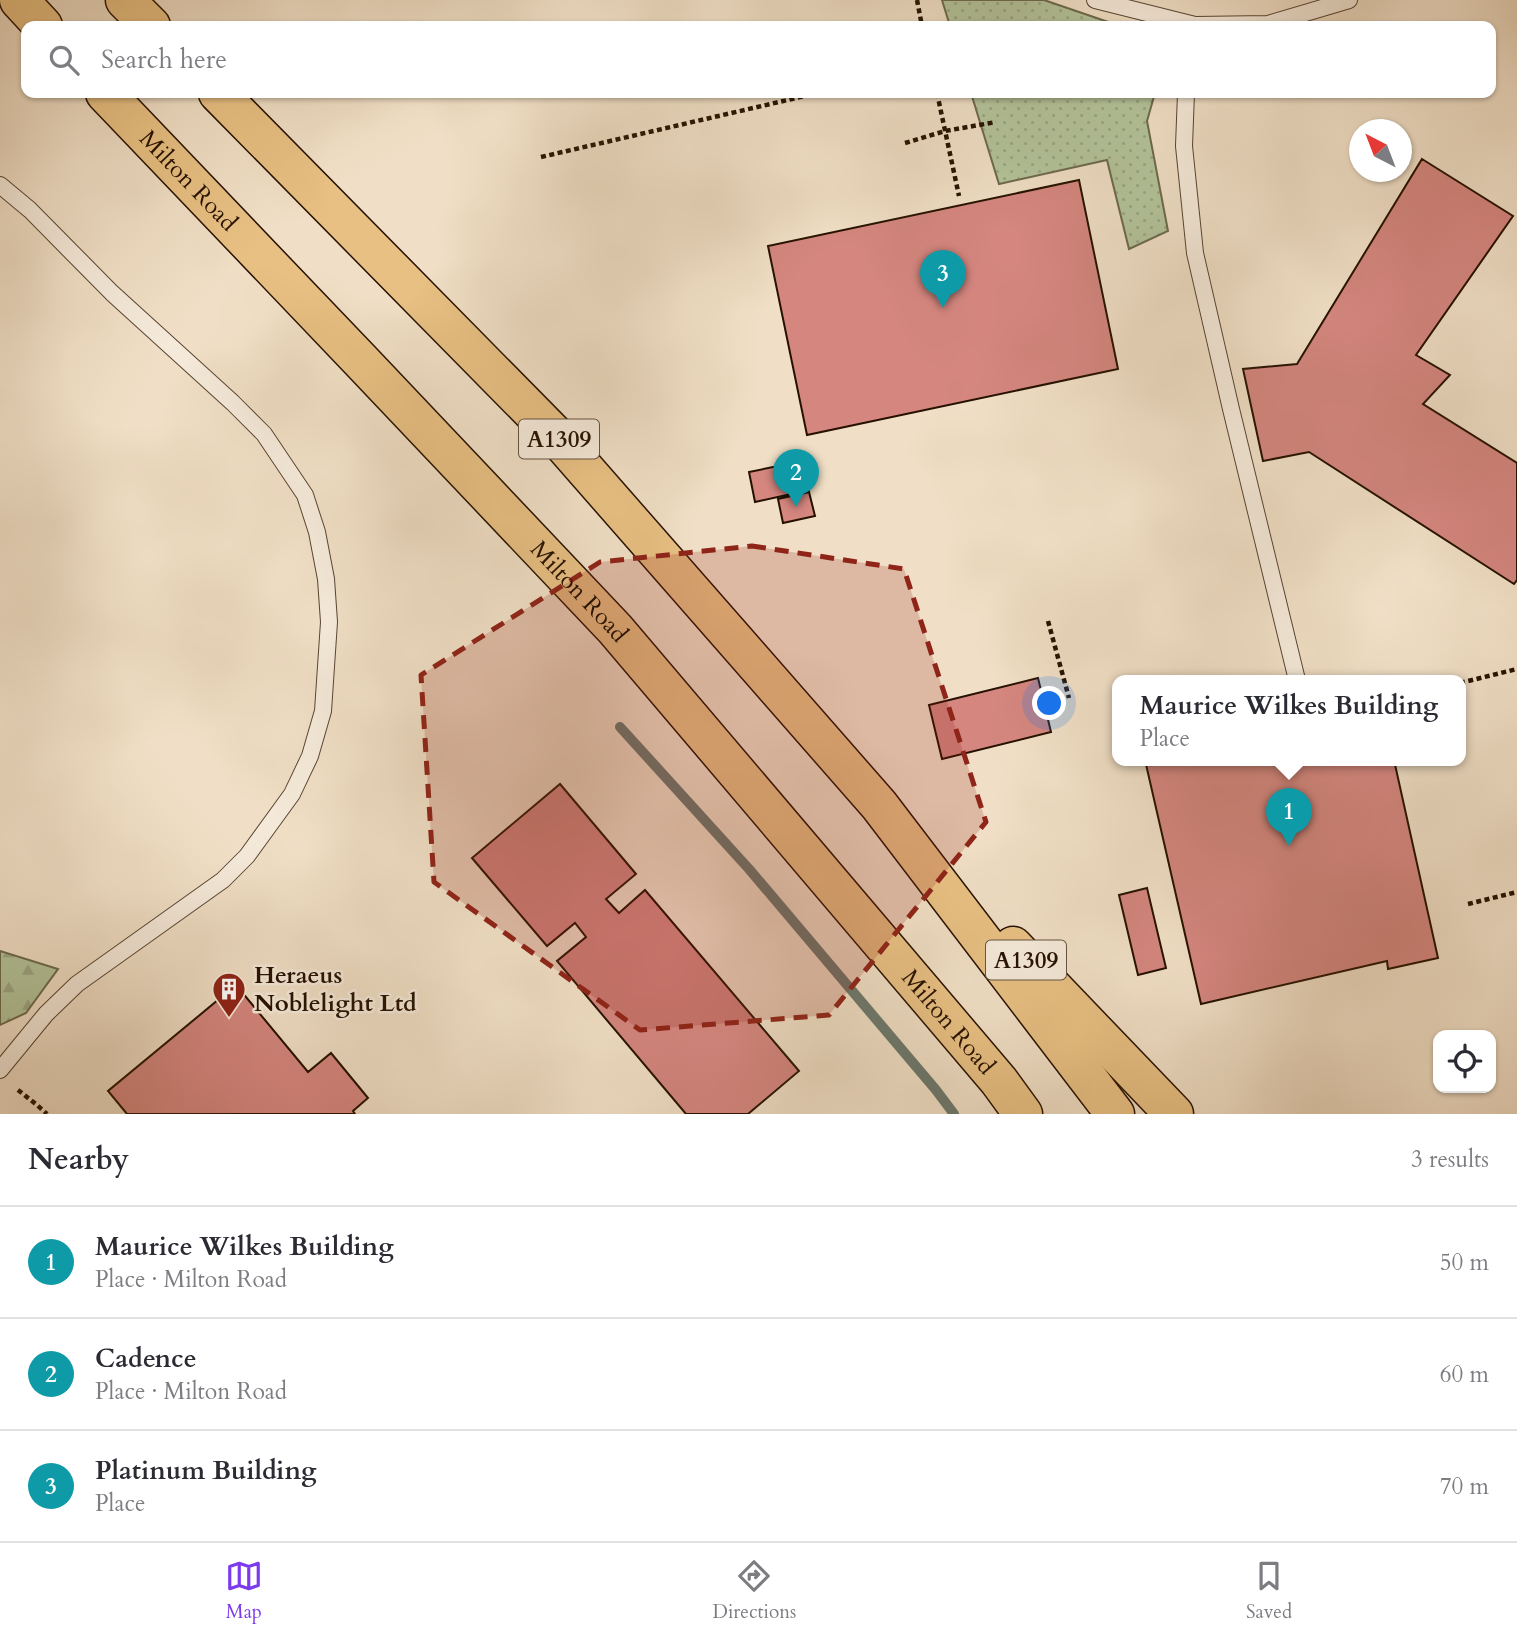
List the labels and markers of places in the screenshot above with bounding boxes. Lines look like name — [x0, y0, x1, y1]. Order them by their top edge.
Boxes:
pin: 3 — [920, 250, 966, 308]
pin: 2 — [773, 449, 819, 507]
pin: 1 — [1266, 788, 1312, 846]
place label: Heraeus Noblelight Ltd — [254, 959, 417, 1020]
building icon: Heraeus Noblelight Ltd — [210, 970, 248, 1019]

